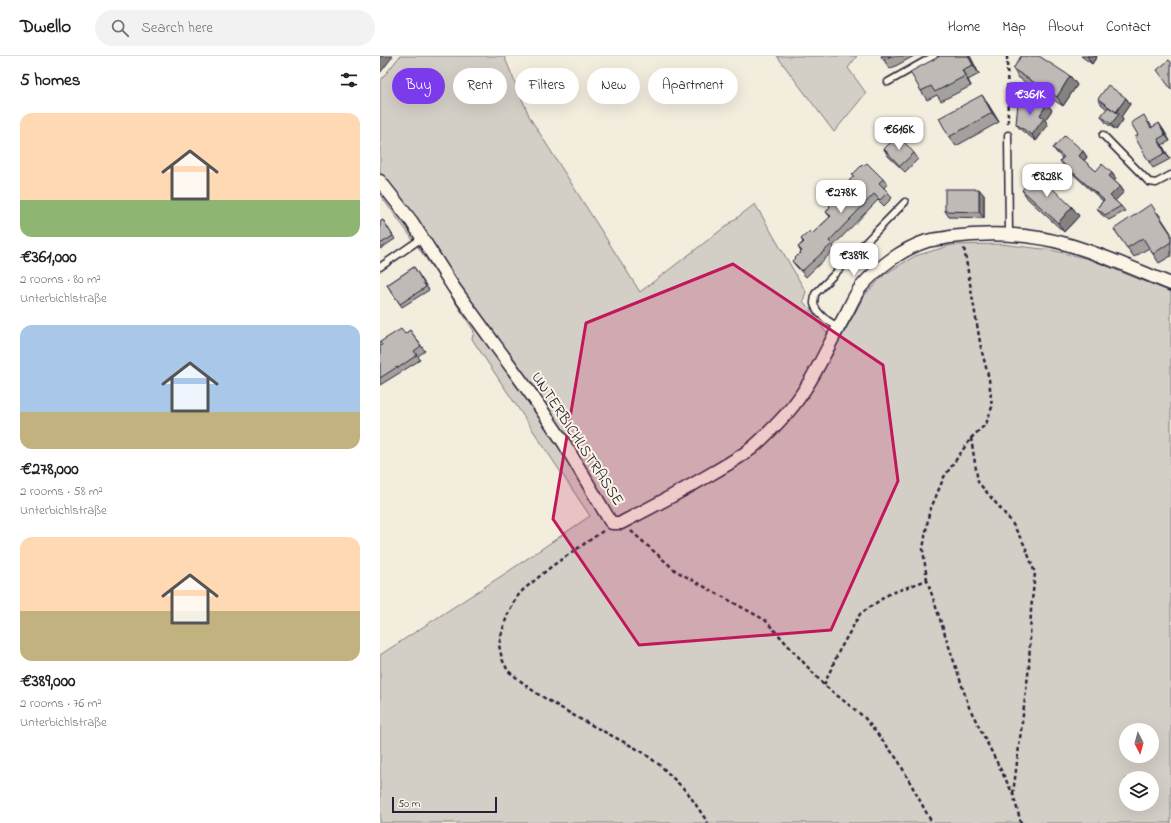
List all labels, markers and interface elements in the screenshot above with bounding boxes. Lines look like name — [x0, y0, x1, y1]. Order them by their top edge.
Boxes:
search box — [95, 10, 375, 46]
text: Dwello — [20, 14, 71, 41]
icon: search — [109, 17, 131, 39]
text: Search here — [141, 17, 213, 39]
text: Home — [948, 17, 980, 38]
text: Map — [1002, 17, 1026, 38]
text: About — [1048, 17, 1084, 38]
text: Contact — [1106, 17, 1151, 38]
text: 5 homes — [20, 68, 80, 93]
chip: Buy — [392, 68, 445, 104]
chip: Rent — [453, 68, 507, 104]
chip: Filters — [515, 68, 579, 104]
chip: New — [587, 68, 640, 104]
chip: Apartment — [648, 68, 738, 104]
icon: filters — [338, 69, 360, 91]
pin: €361K — [1002, 82, 1058, 116]
text: €361K — [1015, 85, 1045, 104]
pin: €616K — [871, 117, 927, 151]
text: €616K — [884, 120, 914, 139]
icon: home — [154, 139, 226, 211]
pin: €828K — [1019, 164, 1075, 198]
text: €828K — [1031, 167, 1063, 186]
pin: €278K — [813, 180, 869, 214]
text: €278K — [825, 183, 857, 202]
pin: €389K — [826, 243, 882, 277]
text: €361,000 — [20, 245, 77, 270]
text: €389K — [839, 246, 869, 265]
text: 2 rooms · 80 m² — [20, 270, 101, 289]
text: Unterbichlstraße — [20, 289, 107, 308]
icon: home — [154, 351, 226, 423]
street label: UNTERBICHLSTRASSE — [525, 367, 629, 511]
text: €278,000 — [20, 457, 79, 482]
text: 2 rooms · 58 m² — [20, 482, 103, 501]
text: Unterbichlstraße — [20, 501, 107, 520]
icon: home — [154, 563, 226, 635]
text: €389,000 — [20, 669, 75, 694]
text: 2 rooms · 76 m² — [20, 694, 102, 713]
text: Unterbichlstraße — [20, 713, 107, 732]
north arrow — [1119, 723, 1159, 763]
map controls — [1119, 723, 1159, 811]
button: layers — [1119, 771, 1159, 811]
scale bar — [392, 795, 497, 814]
text: 50 m — [398, 796, 420, 812]

